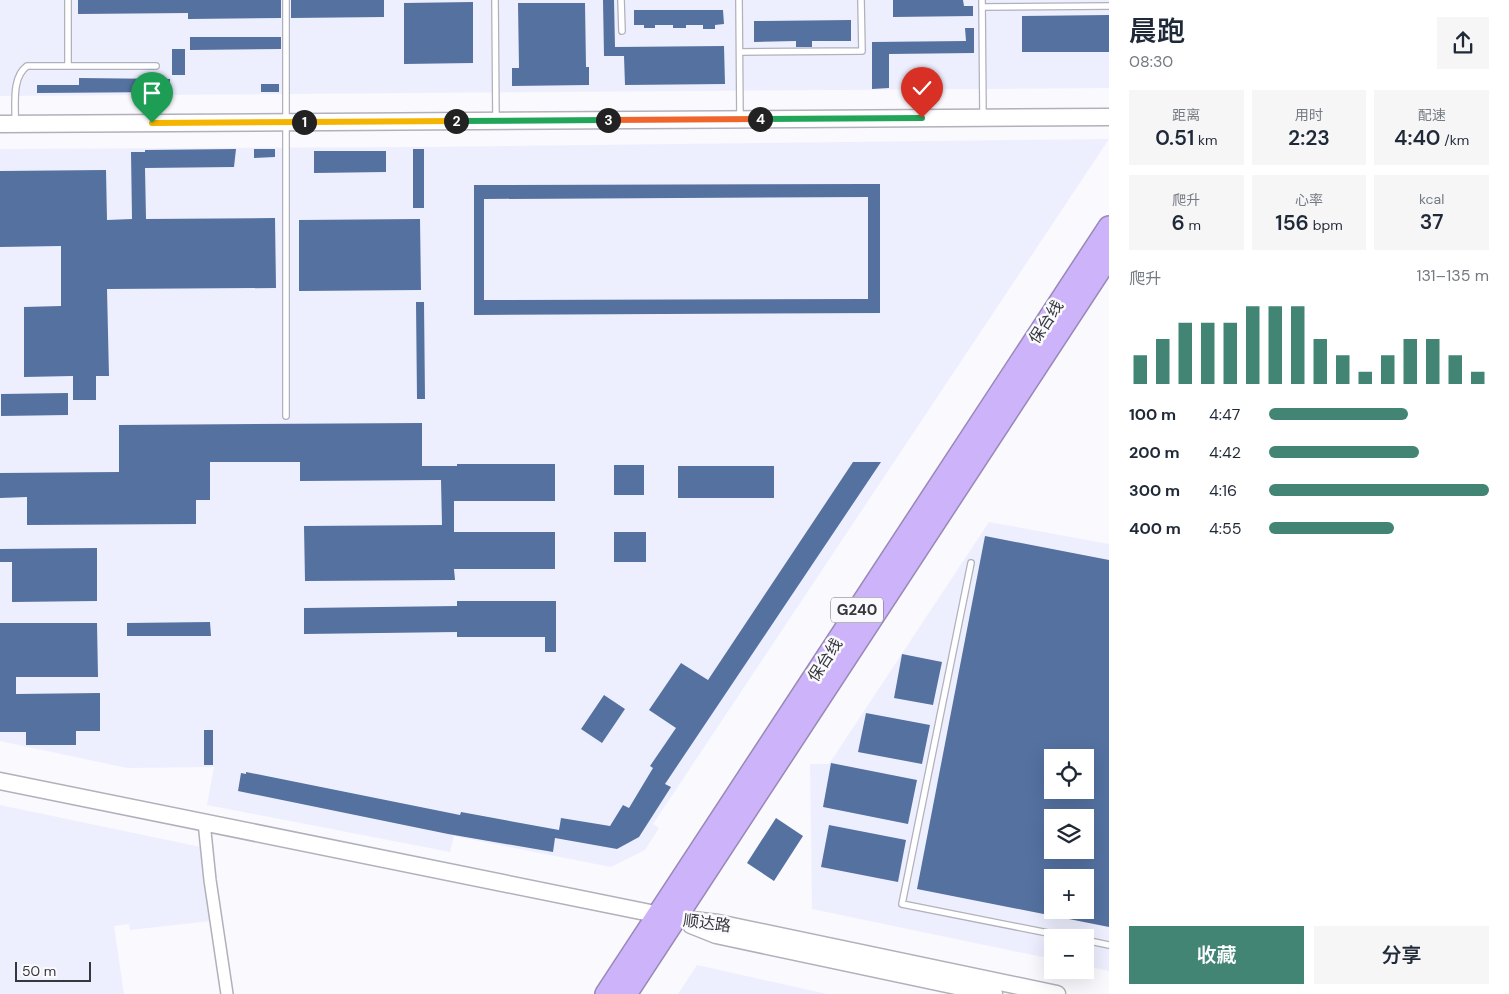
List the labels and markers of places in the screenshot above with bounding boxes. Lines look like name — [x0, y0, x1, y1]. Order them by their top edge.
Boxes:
pin — [901, 67, 943, 118]
pin — [131, 72, 173, 123]
pin: 4 — [748, 106, 772, 132]
pin: 2 — [444, 108, 468, 134]
pin: 3 — [596, 108, 620, 132]
pin: 1 — [292, 110, 316, 134]

